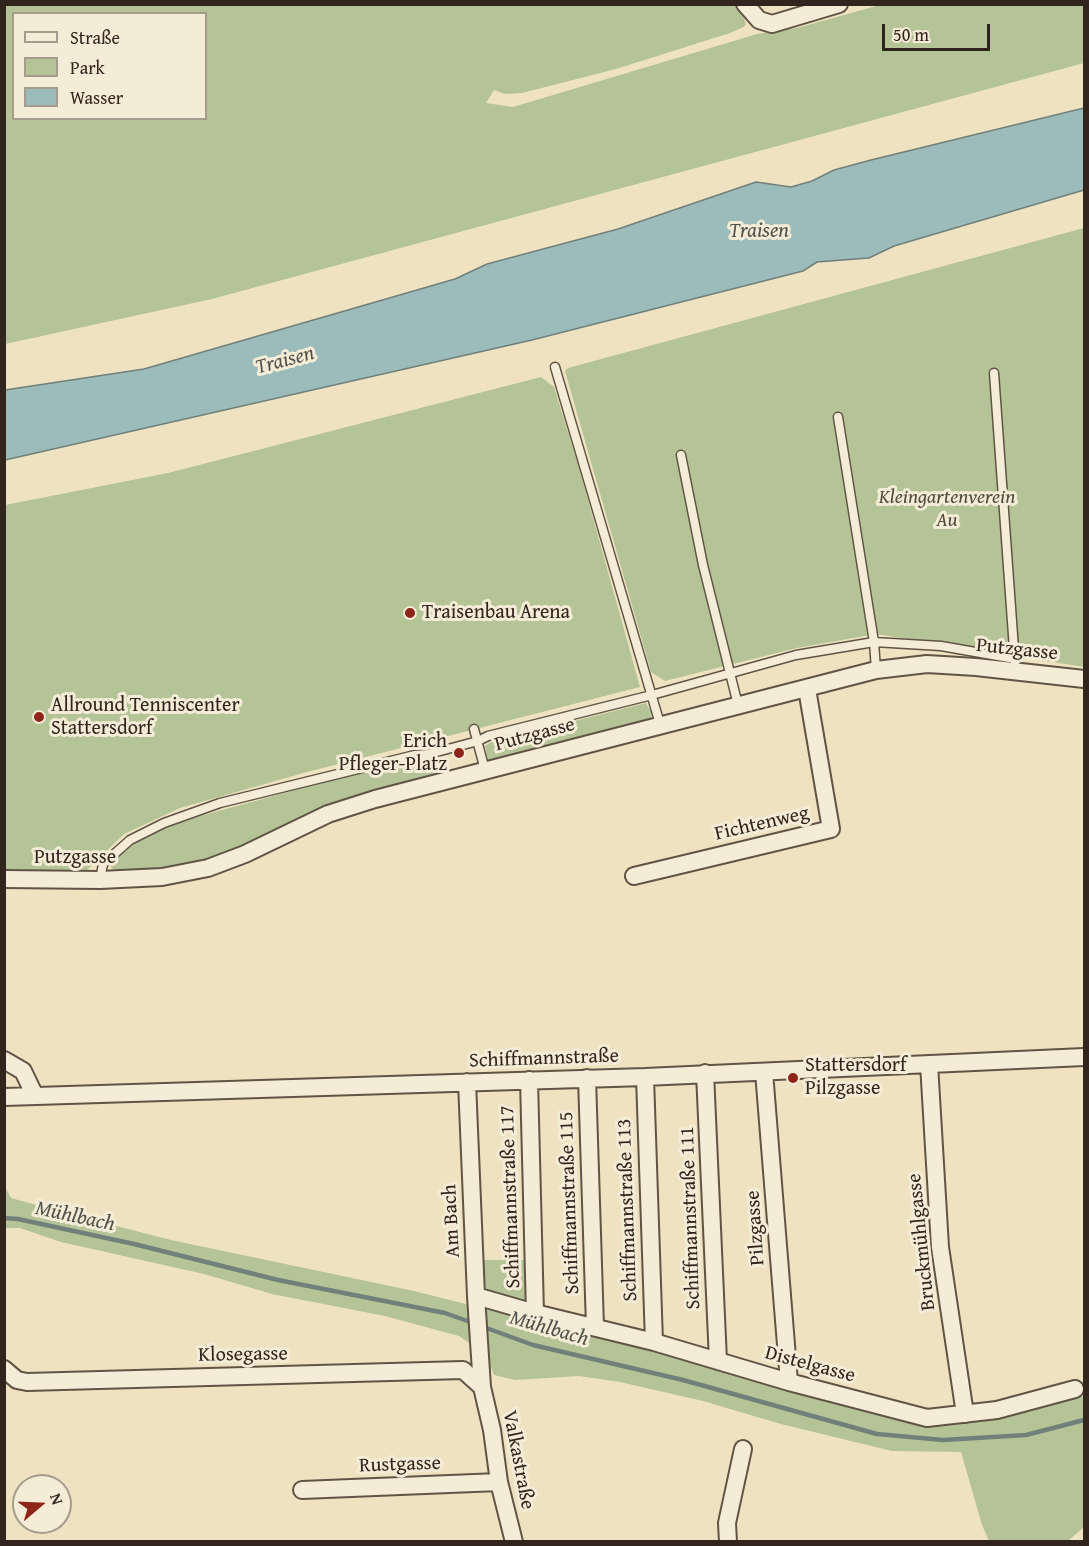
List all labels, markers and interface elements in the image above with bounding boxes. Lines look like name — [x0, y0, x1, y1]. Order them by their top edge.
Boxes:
legend — [12, 12, 207, 120]
scale bar — [885, 12, 993, 50]
text: 50 m — [893, 21, 929, 48]
text: Straße — [70, 24, 120, 51]
text: Park — [70, 54, 105, 81]
text: Wasser — [70, 84, 123, 111]
water label: Traisen — [729, 219, 789, 245]
water label: Traisen — [253, 341, 317, 381]
park label: Kleingartenverein Au — [879, 486, 1015, 533]
place label: Traisenbau Arena — [422, 601, 570, 625]
marker: Traisenbau Arena — [403, 606, 417, 620]
street label: Putzgasse — [975, 634, 1059, 666]
place label: Allround Tenniscenter Stattersdorf — [51, 694, 240, 741]
marker: Allround Tenniscenter Stattersdorf — [32, 710, 46, 724]
street label: Putzgasse — [492, 713, 578, 757]
place label: Erich Pfleger-Platz — [339, 730, 447, 777]
marker: Erich Pfleger-Platz — [452, 746, 466, 760]
street label: Fichtenweg — [713, 802, 811, 846]
street label: Putzgasse — [34, 846, 116, 870]
street label: Schiffmannstraße — [469, 1044, 619, 1074]
place label: Stattersdorf Pilzgasse — [805, 1054, 907, 1101]
marker: Stattersdorf Pilzgasse — [786, 1071, 800, 1085]
street label: Schiffmannstraße 117 — [496, 1105, 526, 1289]
street label: Schiffmannstraße 115 — [555, 1111, 585, 1295]
street label: Schiffmannstraße 113 — [613, 1118, 643, 1302]
street label: Schiffmannstraße 111 — [676, 1126, 706, 1310]
street label: Bruckmühlgasse — [903, 1172, 941, 1312]
street label: Am Bach — [438, 1184, 466, 1258]
street label: Pilzgasse — [741, 1190, 771, 1266]
water label: Mühlbach — [33, 1196, 117, 1238]
water label: Mühlbach — [507, 1306, 591, 1352]
street label: Distelgasse — [762, 1341, 858, 1389]
street label: Klosegasse — [198, 1342, 288, 1368]
street label: Valkastraße — [497, 1409, 539, 1511]
street label: Rustgasse — [359, 1452, 441, 1478]
north arrow — [12, 1474, 72, 1534]
text: N — [44, 1490, 70, 1508]

